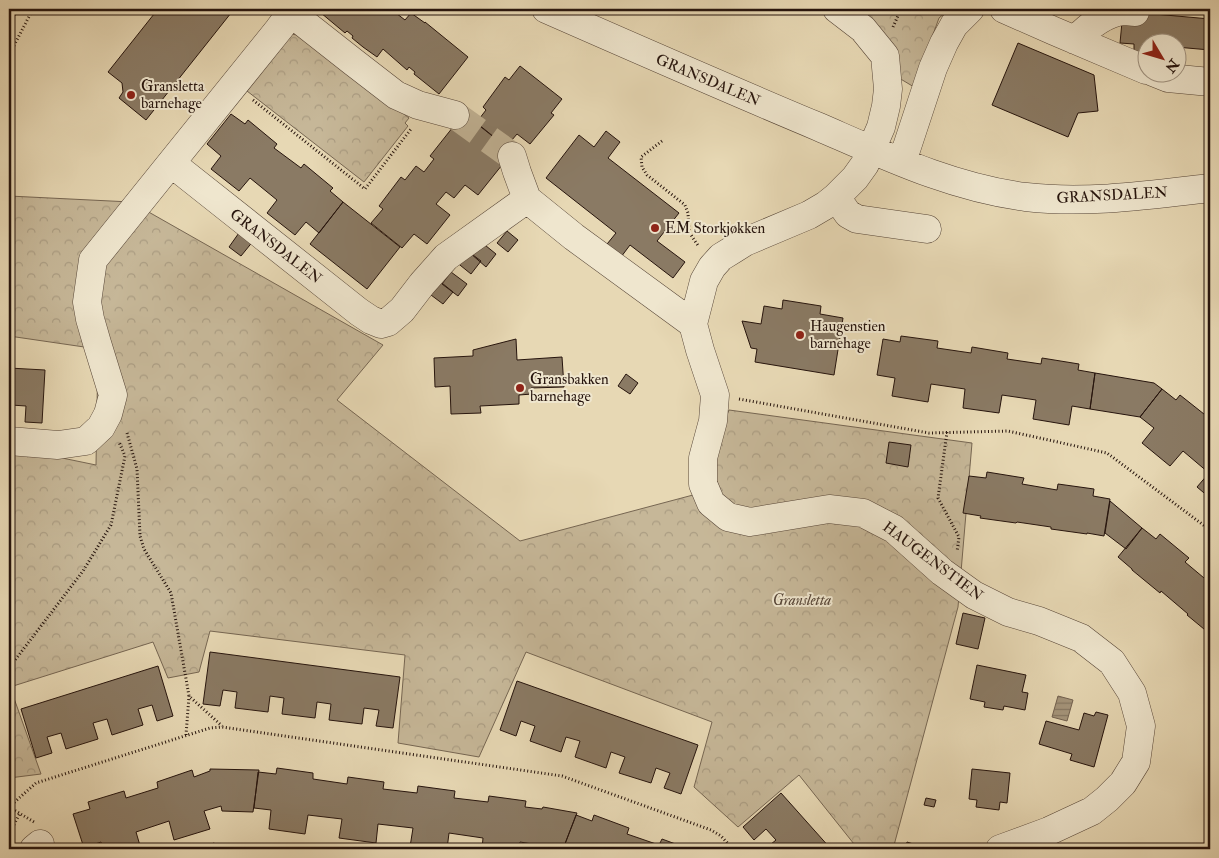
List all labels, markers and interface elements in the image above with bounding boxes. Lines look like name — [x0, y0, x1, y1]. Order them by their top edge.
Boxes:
north arrow — [1136, 32, 1186, 82]
street label: GRANSDALEN — [653, 50, 763, 111]
text: N — [1161, 55, 1183, 76]
place label: Gransletta barnehage — [141, 77, 205, 113]
marker: Gransletta barnehage — [125, 89, 137, 101]
street label: GRANSDALEN — [1056, 183, 1169, 208]
street label: GRANSDALEN — [226, 205, 326, 288]
place label: EM Storkjøkken — [665, 219, 765, 238]
marker: EM Storkjøkken — [649, 222, 661, 234]
place label: Haugenstien barnehage — [810, 317, 886, 353]
marker: Haugenstien barnehage — [794, 329, 806, 341]
place label: Gransbakken barnehage — [530, 370, 609, 406]
marker: Gransbakken barnehage — [514, 382, 526, 394]
street label: HAUGENSTIEN — [879, 518, 987, 606]
park label: Gransletta — [773, 591, 831, 610]

